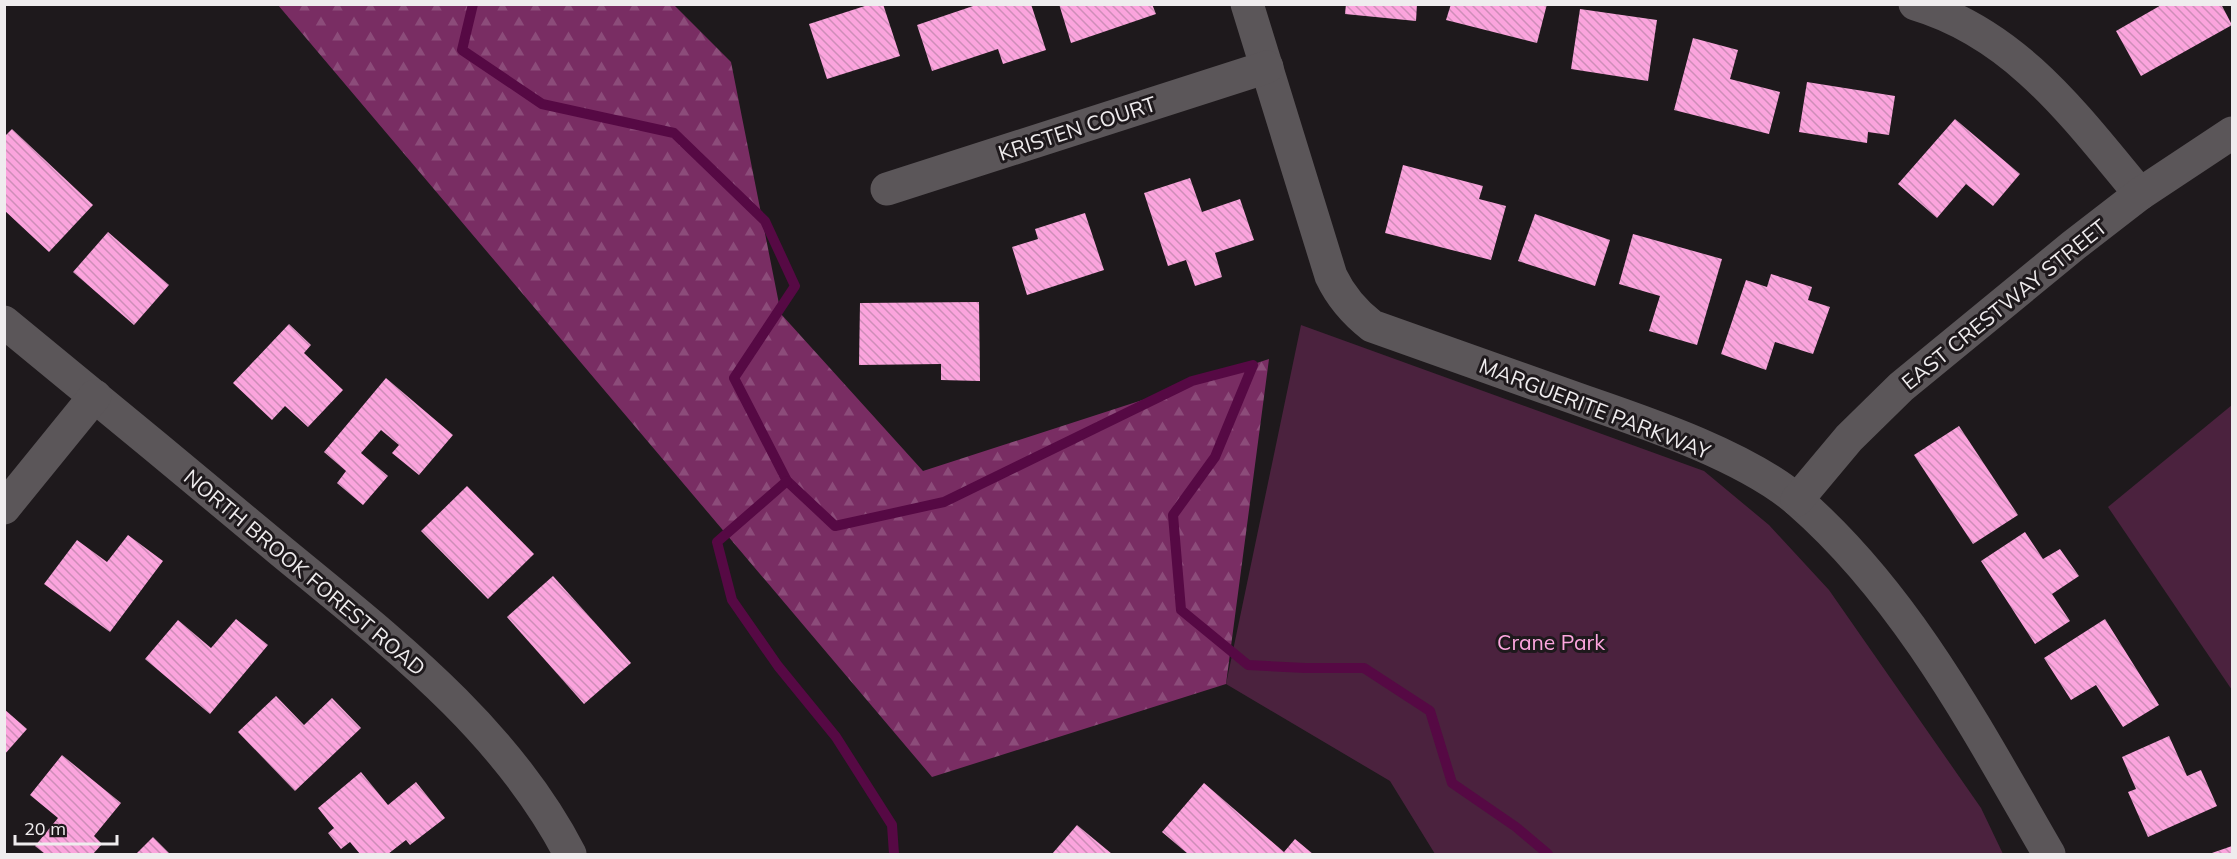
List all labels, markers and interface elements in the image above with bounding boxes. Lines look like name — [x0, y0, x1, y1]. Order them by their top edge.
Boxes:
street label: KRISTEN COURT — [995, 90, 1160, 166]
street label: EAST CRESTWAY STREET — [1896, 213, 2112, 395]
street label: MARGUERITE PARKWAY — [1476, 352, 1715, 464]
street label: NORTH BROOK FOREST ROAD — [179, 463, 431, 681]
park label: Crane Park — [1497, 629, 1605, 655]
scale bar — [15, 808, 117, 846]
text: 20 m — [24, 817, 66, 840]

